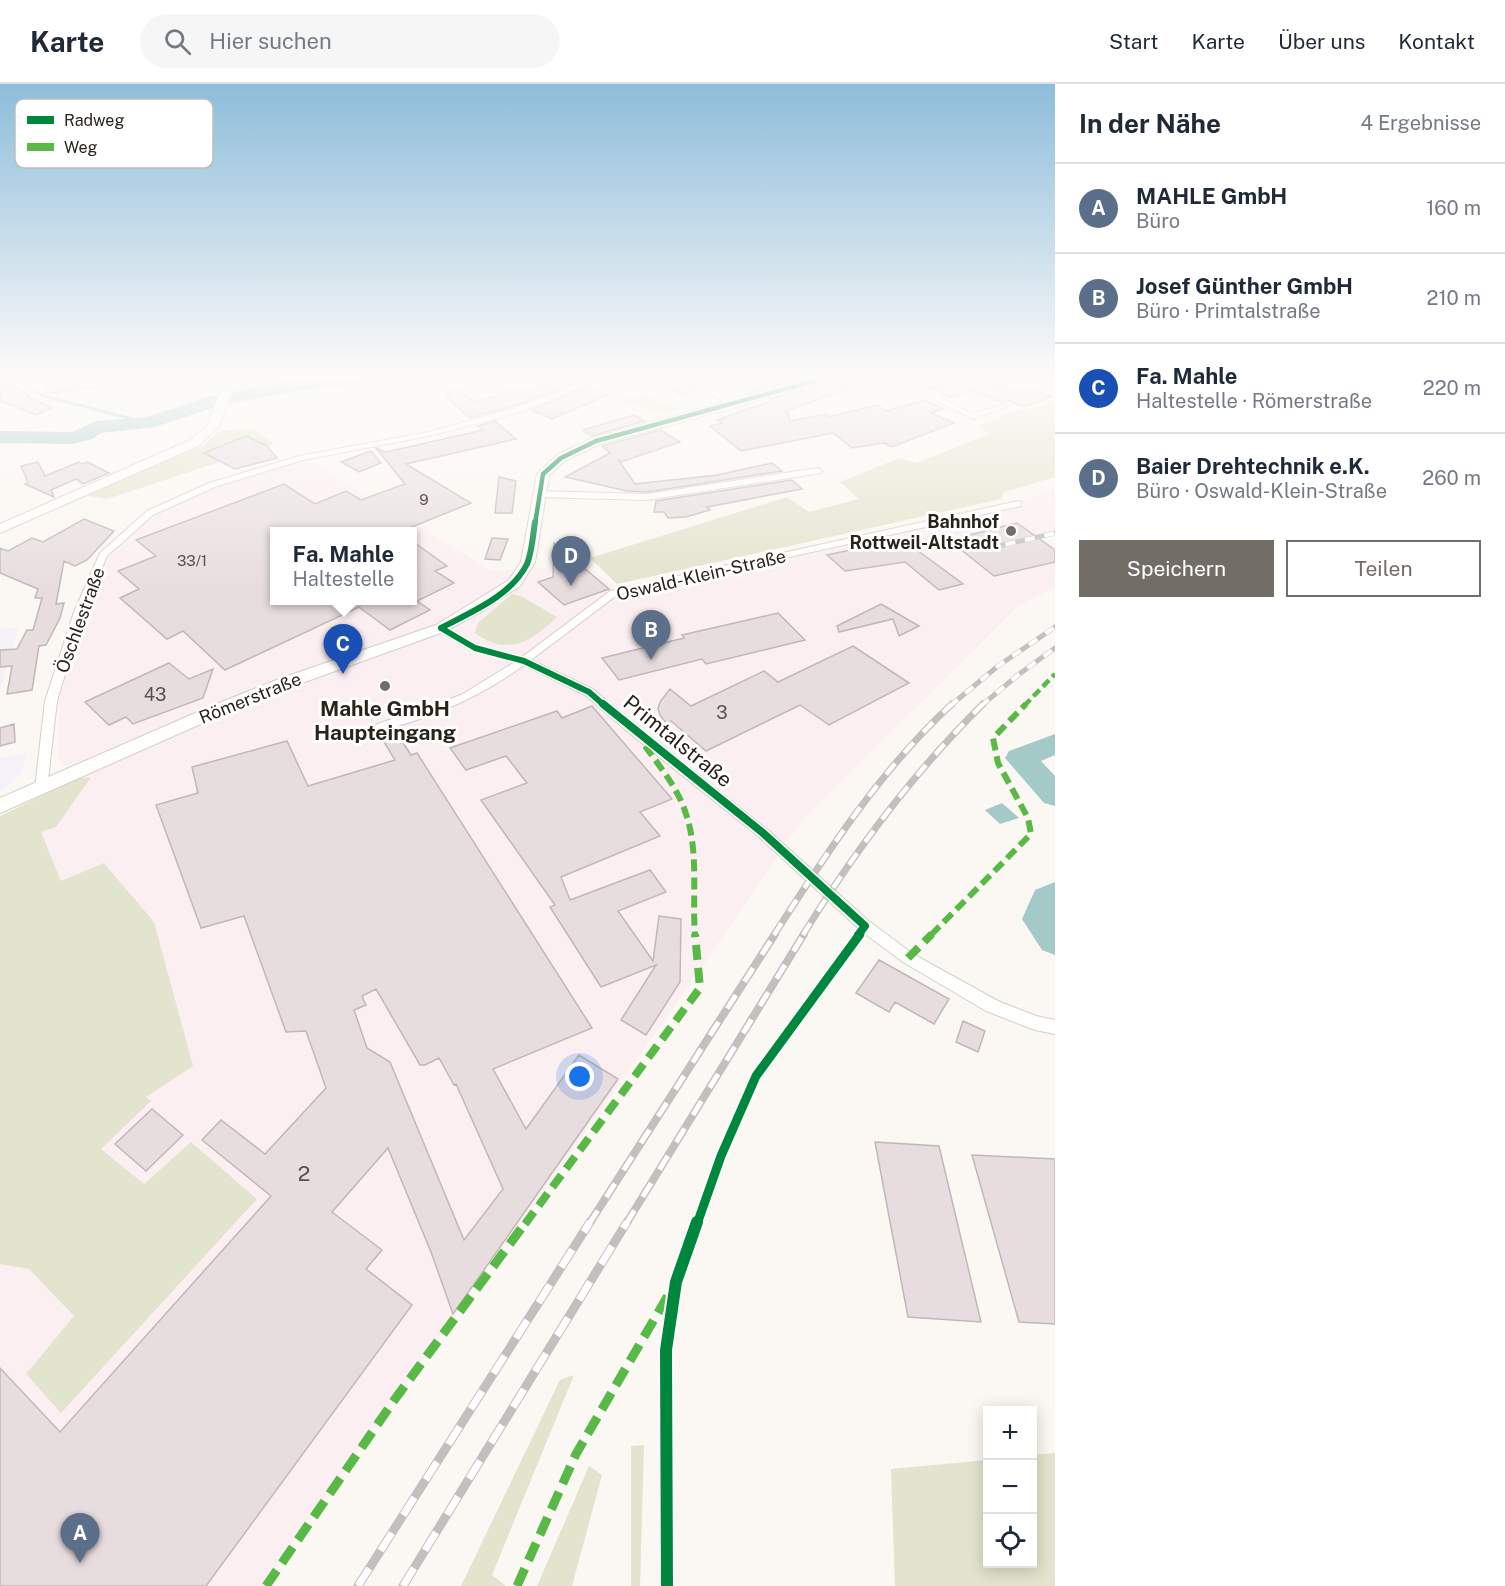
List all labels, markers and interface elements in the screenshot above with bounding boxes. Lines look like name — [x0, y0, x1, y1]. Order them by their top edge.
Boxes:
search box — [140, 14, 560, 68]
text: Karte — [30, 25, 104, 58]
icon: search — [161, 25, 194, 58]
text: Hier suchen — [209, 28, 332, 54]
text: Start — [1109, 29, 1158, 54]
text: Karte — [1191, 29, 1245, 54]
text: Über uns — [1278, 29, 1365, 54]
text: Kontakt — [1398, 29, 1475, 54]
legend — [15, 99, 213, 168]
text: In der Nähe — [1079, 108, 1221, 139]
text: Radweg — [64, 111, 124, 130]
text: 4 Ergebnisse — [1361, 111, 1481, 135]
text: Weg — [64, 138, 98, 157]
text: MAHLE GmbH — [1136, 183, 1287, 209]
text: A — [1091, 196, 1106, 220]
text: 160 m — [1426, 196, 1481, 220]
text: Büro — [1136, 209, 1180, 233]
text: Josef Günther GmbH — [1136, 273, 1353, 299]
text: B — [1092, 286, 1105, 310]
text: 210 m — [1427, 286, 1481, 310]
text: Büro · Primtalstraße — [1136, 299, 1321, 323]
text: Fa. Mahle — [1136, 363, 1237, 389]
text: C — [1091, 376, 1106, 400]
text: 220 m — [1423, 376, 1481, 400]
text: Haltestelle · Römerstraße — [1136, 389, 1372, 413]
text: Baier Drehtechnik e.K. — [1136, 453, 1370, 479]
text: D — [1091, 466, 1106, 490]
text: 260 m — [1422, 466, 1481, 490]
text: Büro · Oswald-Klein-Straße — [1136, 479, 1387, 503]
house number: 9 — [419, 491, 429, 508]
place label: Bahnhof Rottweil-Altstadt — [850, 511, 999, 553]
marker: Bahnhof Rottweil-Altstadt — [1004, 524, 1018, 538]
popup — [270, 527, 417, 605]
pin: D — [552, 536, 590, 586]
button: Speichern — [1079, 540, 1274, 597]
button: Teilen — [1286, 540, 1481, 597]
text: Fa. Mahle — [293, 541, 394, 567]
street label: Oswald-Klein-Straße — [614, 545, 788, 605]
house number: 33/1 — [177, 552, 207, 569]
street label: Öschlestraße — [50, 564, 109, 676]
text: Haltestelle — [293, 567, 394, 591]
pin: B — [632, 610, 670, 660]
pin: C — [324, 624, 362, 674]
street label: Römerstraße — [196, 668, 304, 728]
marker: Mahle GmbH Haupteingang — [378, 679, 392, 693]
house number: 43 — [144, 684, 166, 705]
street label: Primtalstraße — [619, 690, 737, 792]
place label: Mahle GmbH Haupteingang — [314, 696, 456, 745]
house number: 3 — [716, 702, 728, 723]
your location — [565, 1062, 594, 1091]
house number: 2 — [298, 1161, 310, 1186]
map controls — [983, 1406, 1037, 1568]
button: + — [983, 1406, 1037, 1460]
button: − — [983, 1460, 1037, 1514]
pin: A — [60, 1514, 100, 1563]
button: locate — [983, 1514, 1037, 1568]

